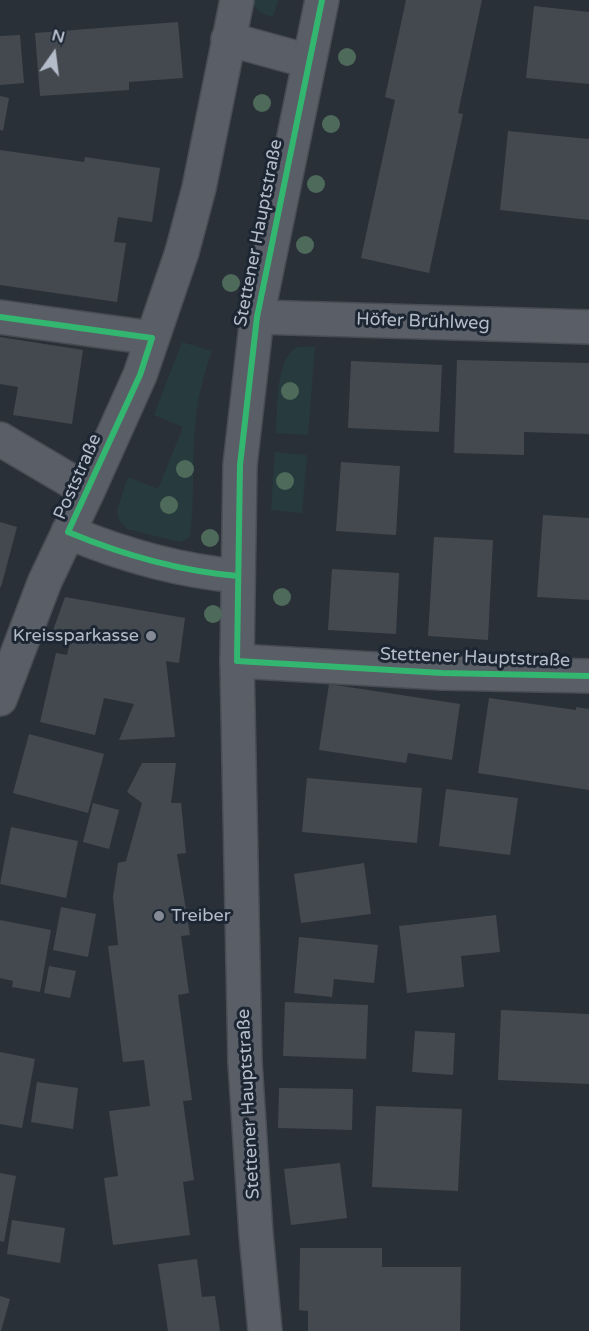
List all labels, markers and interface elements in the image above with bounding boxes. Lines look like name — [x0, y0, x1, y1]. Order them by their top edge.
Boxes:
north arrow — [24, 24, 84, 84]
text: N — [50, 25, 67, 48]
street label: Stettener Hauptstraße — [230, 137, 288, 329]
street label: Höfer Brühlweg — [356, 309, 490, 335]
street label: Poststraße — [49, 431, 107, 523]
place label: Kreissparkasse — [13, 625, 139, 647]
marker: Kreissparkasse — [144, 629, 158, 643]
street label: Stettener Hauptstraße — [379, 644, 571, 672]
place label: Treiber — [171, 905, 231, 927]
marker: Treiber — [152, 909, 166, 923]
street label: Stettener Hauptstraße — [233, 1008, 265, 1200]

